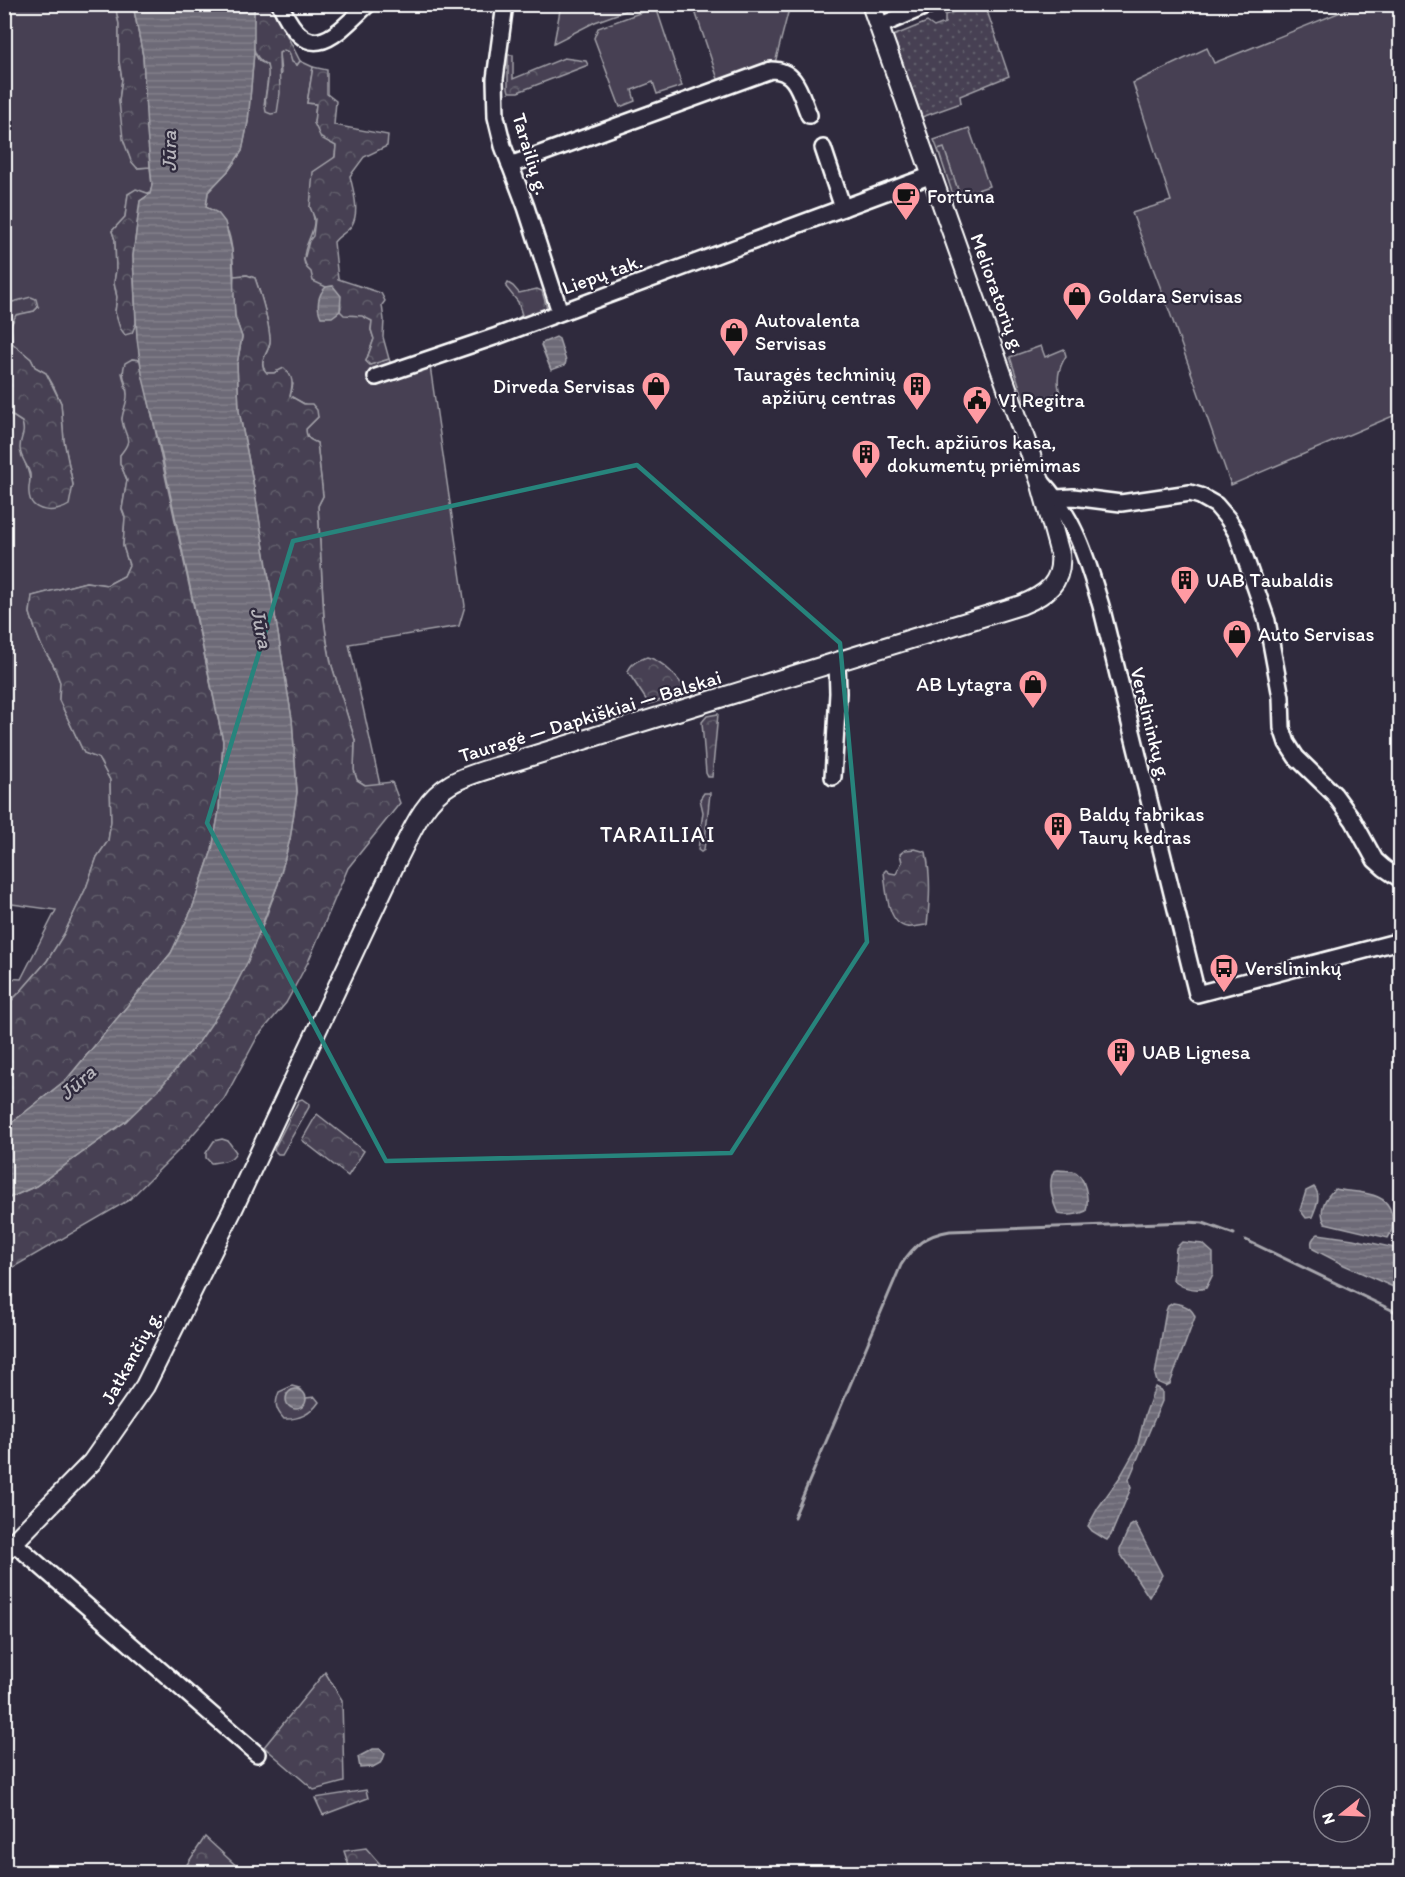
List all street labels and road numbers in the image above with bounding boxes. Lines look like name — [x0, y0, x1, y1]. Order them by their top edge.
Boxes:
street label: Tarailių g. — [507, 110, 555, 198]
street label: Melioratorių g. — [965, 230, 1031, 356]
street label: Liepų tak. — [558, 248, 646, 300]
street label: Tauragė — Dapkiškiai — Balskai — [456, 665, 724, 767]
street label: Verslininkų g. — [1125, 665, 1177, 783]
street label: Jatkančių g. — [95, 1306, 167, 1408]

